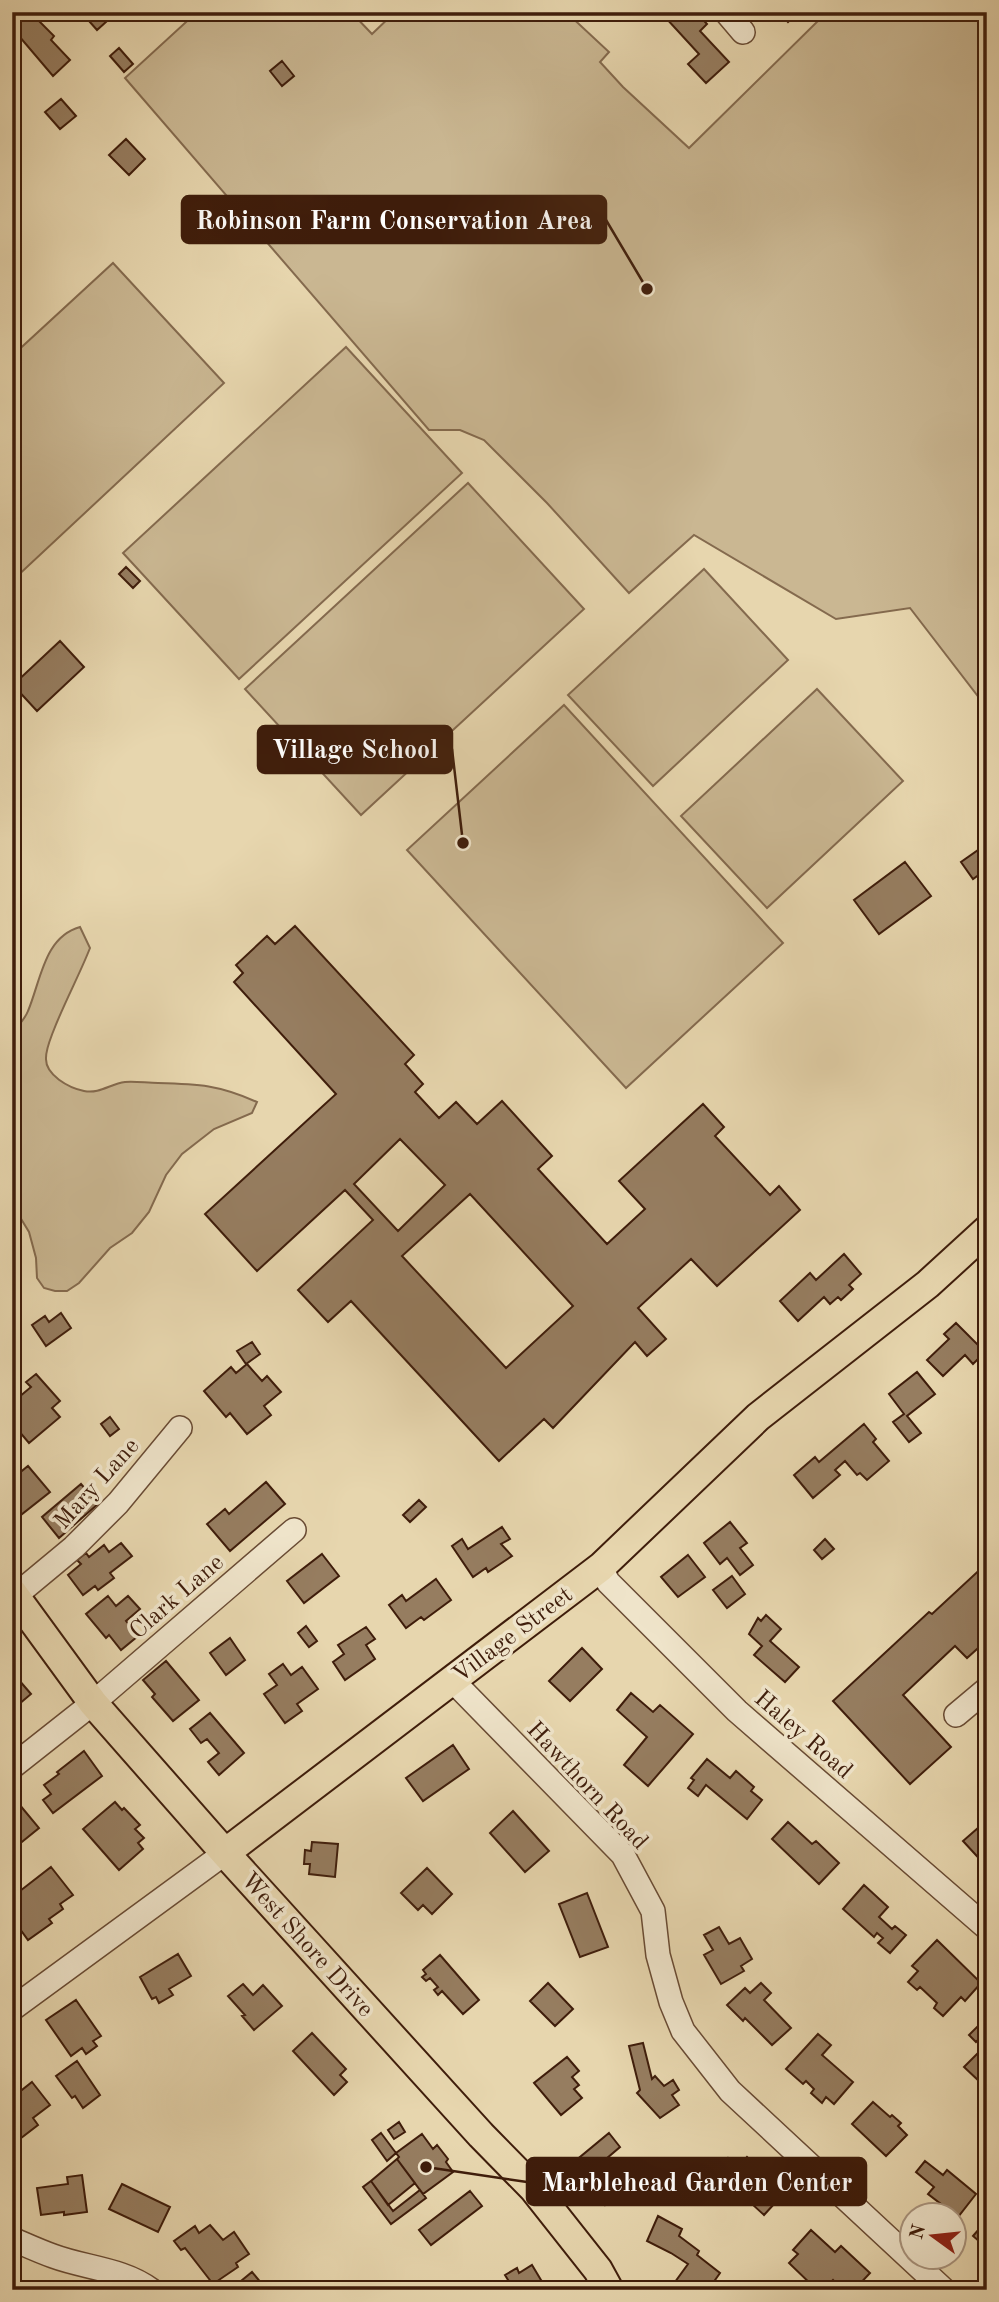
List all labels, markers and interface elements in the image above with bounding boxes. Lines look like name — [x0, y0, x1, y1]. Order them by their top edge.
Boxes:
callout: Robinson Farm Conservation Area — [182, 196, 606, 243]
text: Robinson Farm Conservation Area — [196, 209, 592, 235]
callout: Village School — [258, 726, 452, 773]
text: Village School — [272, 738, 438, 764]
street label: Mary Lane — [51, 1434, 144, 1534]
street label: Clark Lane — [126, 1551, 229, 1644]
street label: Village Street — [449, 1583, 578, 1688]
street label: Haley Road — [749, 1687, 856, 1784]
street label: Hawthorn Road — [521, 1718, 652, 1855]
street label: West Shore Drive — [236, 1869, 377, 2022]
callout: Marblehead Garden Center — [527, 2158, 866, 2205]
text: Marblehead Garden Center — [541, 2171, 853, 2197]
north arrow — [898, 2200, 968, 2270]
text: N — [908, 2222, 930, 2242]

